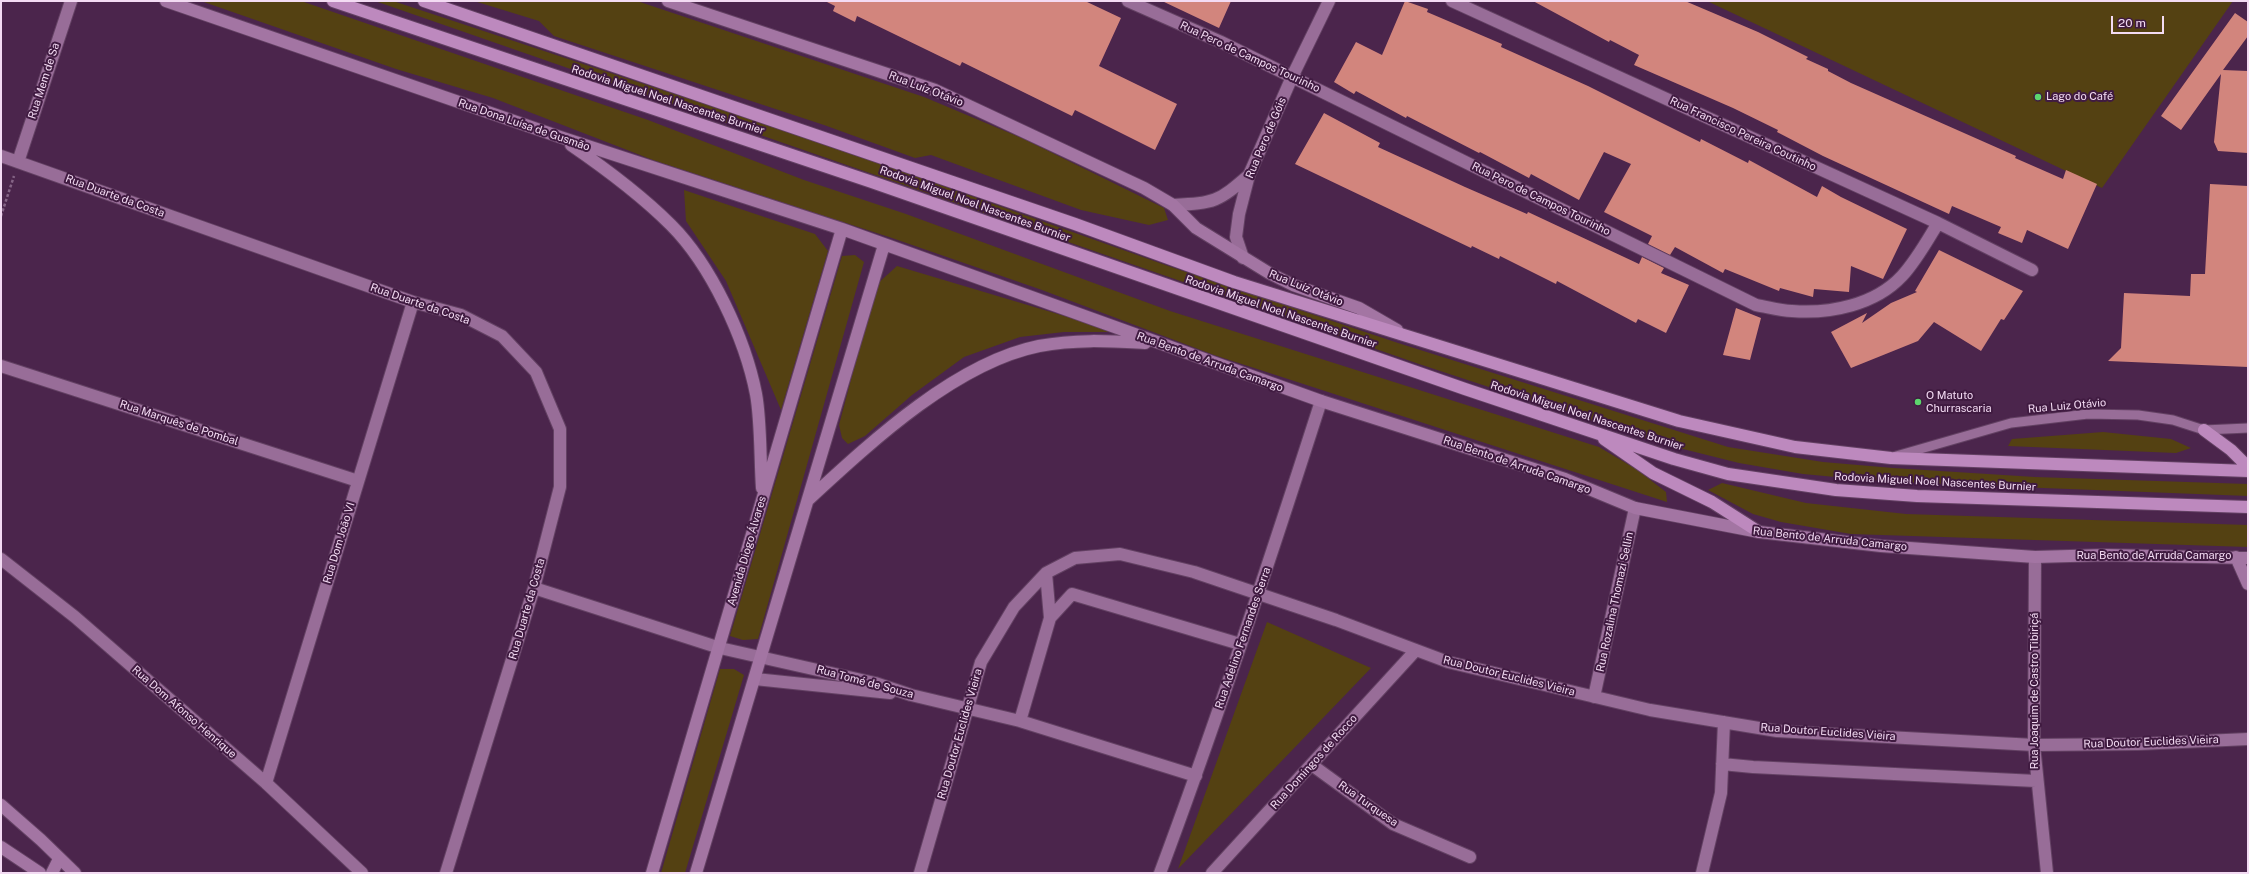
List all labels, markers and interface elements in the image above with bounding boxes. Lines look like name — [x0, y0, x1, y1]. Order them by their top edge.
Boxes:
scale bar — [2113, 8, 2166, 34]
text: 20 m — [2118, 16, 2146, 30]
street label: Rua Pero de Campos Tourinho — [1178, 19, 1322, 95]
street label: Rua Mem de Sa — [25, 41, 63, 121]
street label: Rodovia Miguel Noel Nascentes Burnier — [570, 63, 766, 137]
street label: Rua Luíz Otávio — [887, 69, 965, 109]
place label: Lago do Café — [2046, 90, 2113, 104]
marker: Lago do Café — [2033, 92, 2043, 102]
street label: Rua Francisco Pereira Coutinho — [1668, 94, 1818, 174]
street label: Rua Pero de Góis — [1243, 95, 1289, 181]
street label: Rua Dona Luísa de Gusmão — [456, 96, 592, 154]
street label: Rua Pero de Campos Tourinho — [1469, 160, 1613, 238]
street label: Rodovia Miguel Noel Nascentes Burnier — [878, 163, 1072, 245]
street label: Rua Duarte da Costa — [64, 172, 166, 220]
street label: Rua Luíz Otávio — [1267, 267, 1345, 309]
street label: Rodovia Miguel Noel Nascentes Burnier — [1183, 273, 1379, 351]
street label: Rua Duarte da Costa — [368, 281, 472, 327]
street label: Rua Bento de Arruda Camargo — [1135, 329, 1285, 395]
street label: Rodovia Miguel Noel Nascentes Burnier — [1489, 379, 1685, 453]
place label: O Matuto Churrascaria — [1926, 389, 1991, 415]
street label: Rua Luiz Otávio — [2027, 396, 2107, 416]
marker: O Matuto Churrascaria — [1913, 397, 1923, 407]
street label: Rua Marquês de Pombal — [118, 398, 240, 448]
street label: Rua Bento de Arruda Camargo — [1442, 434, 1592, 496]
street label: Rodovia Miguel Noel Nascentes Burnier — [1834, 470, 2036, 494]
street label: Avenida Diogo Álvares — [725, 495, 769, 607]
street label: Rua Dom João VI — [320, 501, 358, 585]
street label: Rua Bento de Arruda Camargo — [1752, 524, 1908, 554]
street label: Rua Rozalina Thomazi Sellin — [1594, 531, 1636, 673]
street label: Rua Bento de Arruda Camargo — [2076, 549, 2232, 563]
street label: Rua Duarte da Costa — [506, 557, 548, 661]
street label: Rua Adelino Fernandes Serra — [1213, 565, 1273, 711]
street label: Rua Joaquim de Castro Tibiriçá — [2028, 613, 2042, 769]
street label: Rua Doutor Euclides Vieira — [1442, 653, 1576, 699]
street label: Rua Dom Afonso Henrique — [129, 663, 239, 761]
street label: Rua Tomé de Souza — [815, 663, 915, 701]
street label: Rua Doutor Euclides Vieira — [935, 667, 985, 801]
street label: Rua Domingos de Rocco — [1268, 712, 1360, 812]
street label: Rua Doutor Euclides Vieira — [1760, 721, 1896, 743]
street label: Rua Doutor Euclides Vieira — [2083, 733, 2219, 751]
street label: Rua Turquesa — [1336, 779, 1400, 829]

